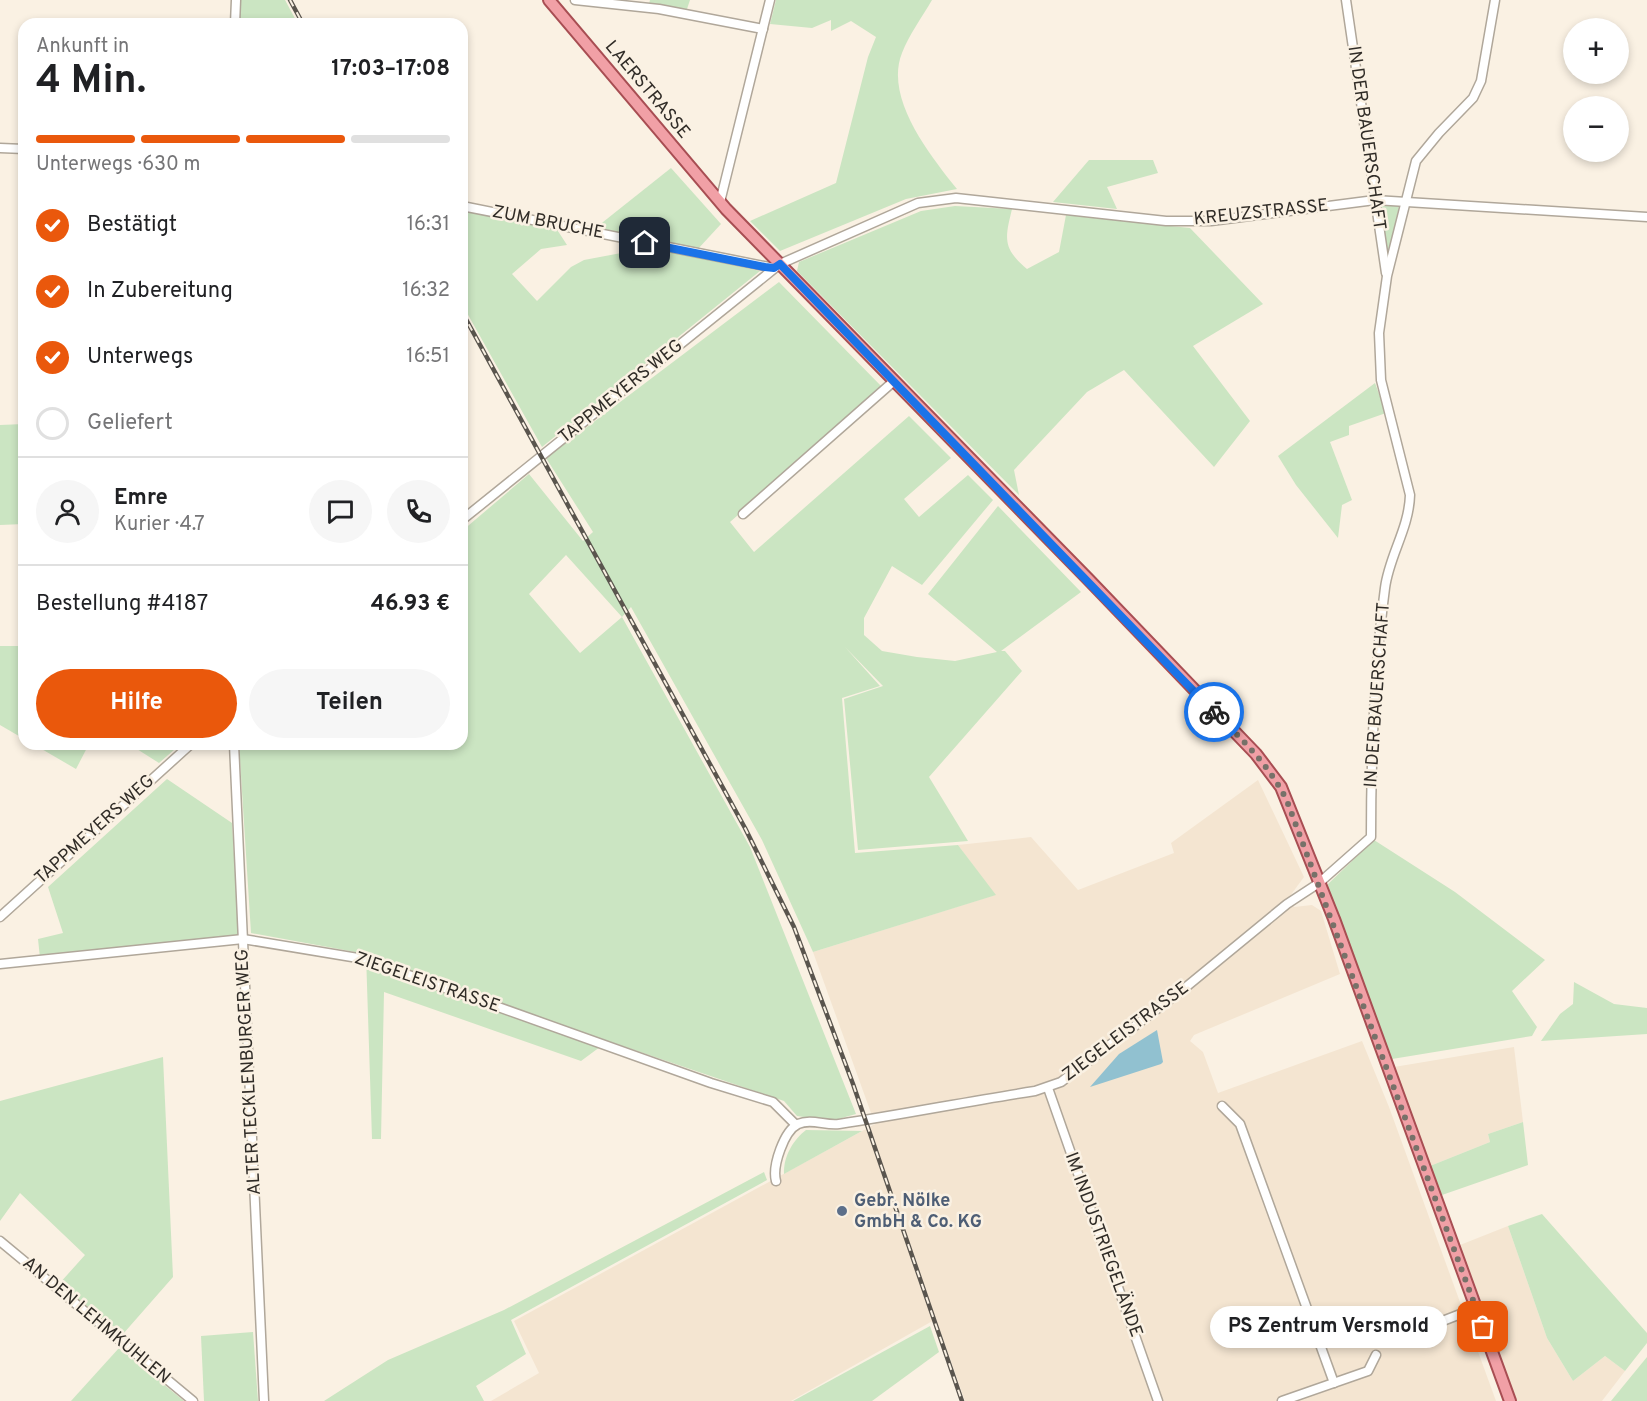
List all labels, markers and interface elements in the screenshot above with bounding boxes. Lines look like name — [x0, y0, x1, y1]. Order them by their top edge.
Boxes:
map controls — [1563, 18, 1629, 162]
button: + — [1563, 18, 1629, 84]
text: Ankunft in — [36, 34, 129, 60]
street label: LAERSTRASSE — [599, 36, 695, 144]
street label: IN DER BAUERSCHAFT — [1342, 44, 1390, 232]
text: 17:03–17:08 — [331, 56, 450, 83]
text: 4 Min. — [36, 58, 146, 107]
button: − — [1563, 96, 1629, 162]
text: Unterwegs · 630 m — [36, 152, 200, 178]
street label: KREUZSTRASSE — [1193, 195, 1329, 231]
street label: ZUM BRUCHE — [490, 201, 606, 245]
icon: check — [36, 209, 69, 242]
text: Bestätigt — [87, 212, 177, 239]
text: 16:31 — [407, 212, 450, 238]
pin — [619, 217, 670, 268]
icon: home — [628, 226, 661, 259]
icon: check — [36, 275, 69, 308]
text: In Zubereitung — [87, 278, 233, 305]
text: 16:32 — [402, 278, 450, 304]
street label: TAPPMEYERS WEG — [554, 335, 688, 449]
icon: check — [36, 341, 69, 374]
text: Unterwegs — [87, 344, 193, 371]
text: 16:51 — [406, 344, 450, 370]
text: Geliefert — [87, 410, 173, 437]
button: person — [36, 480, 99, 543]
button: chat — [309, 480, 372, 543]
button: phone — [387, 480, 450, 543]
text: Emre — [114, 485, 168, 512]
text: Kurier · 4.7 — [114, 512, 205, 538]
text: Bestellung #4187 — [36, 591, 208, 618]
text: 46.93 € — [371, 591, 450, 618]
street label: IN DER BAUERSCHAFT — [1360, 602, 1396, 788]
button: Hilfe — [36, 669, 237, 738]
button: Teilen — [249, 669, 450, 738]
courier — [1184, 682, 1244, 742]
icon: bike — [1198, 696, 1231, 729]
street label: TAPPMEYERS WEG — [30, 770, 160, 890]
street label: ZIEGELEISTRASSE — [351, 947, 503, 1019]
street label: ALTER TECKLENBURGER WEG — [231, 948, 267, 1196]
street label: ZIEGELEISTRASSE — [1058, 977, 1194, 1087]
street label: IM INDUSTRIEGELÄNDE — [1059, 1149, 1149, 1341]
place label: Gebr. Nölke GmbH & Co. KG — [854, 1190, 982, 1234]
marker: Gebr. Nölke GmbH & Co. KG — [835, 1204, 849, 1218]
street label: AN DEN LEHMKUHLEN — [17, 1252, 175, 1390]
pin — [1457, 1301, 1508, 1352]
callout: PS Zentrum Versmold — [1210, 1306, 1447, 1348]
icon: bag — [1466, 1310, 1499, 1343]
text: PS Zentrum Versmold — [1228, 1314, 1429, 1340]

